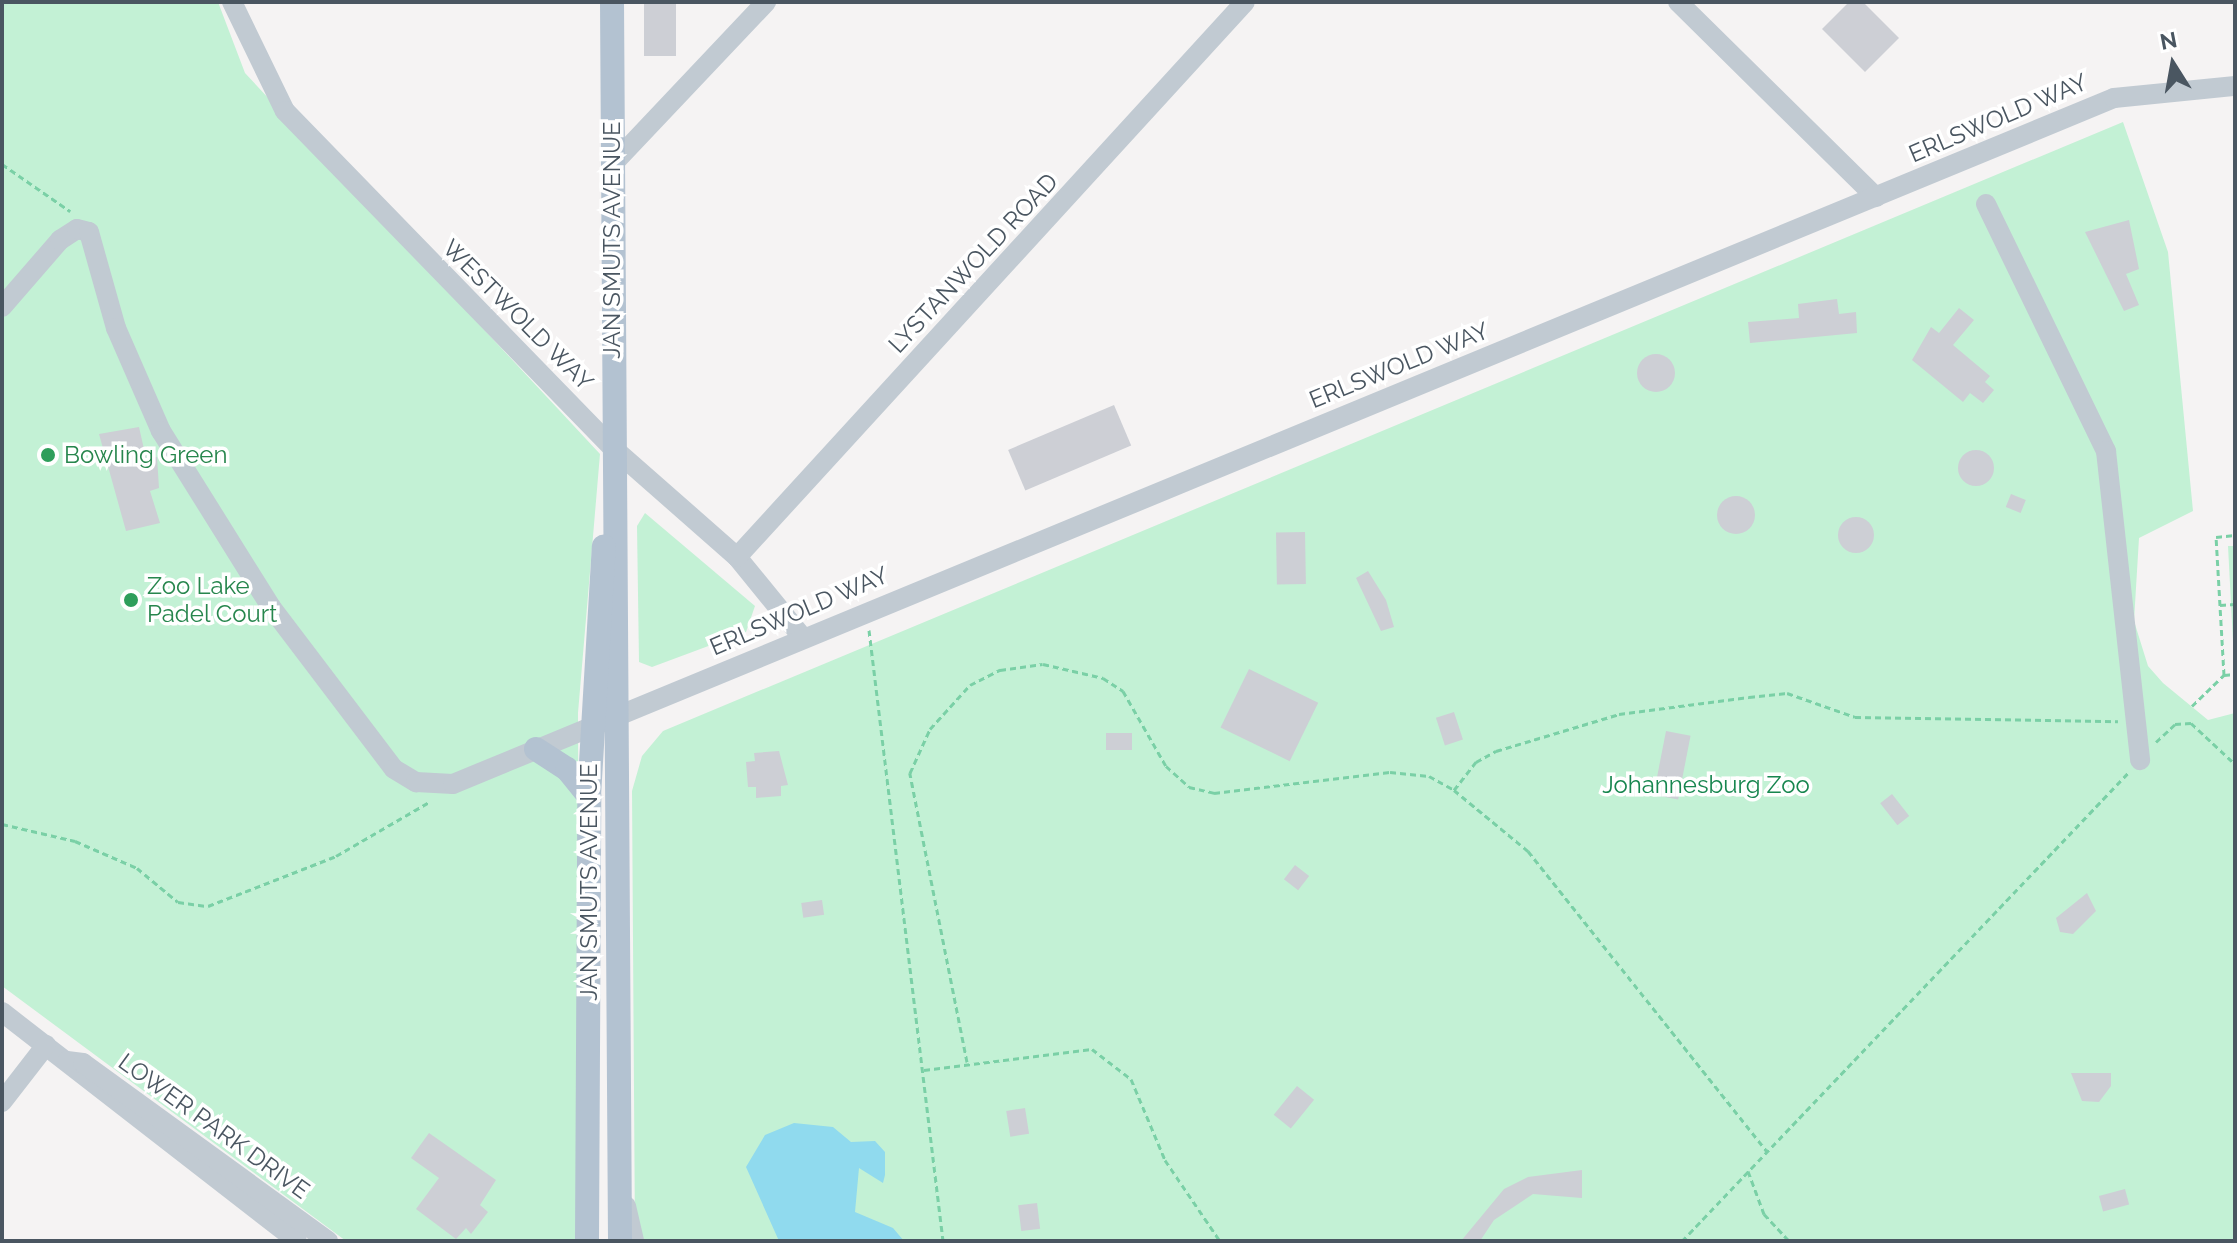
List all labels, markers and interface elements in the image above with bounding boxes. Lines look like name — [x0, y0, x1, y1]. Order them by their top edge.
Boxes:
north arrow — [2133, 24, 2213, 104]
text: N — [2158, 26, 2179, 55]
street label: ERLSWOLD WAY — [1904, 67, 2092, 169]
street label: JAN SMUTS AVENUE — [598, 121, 626, 359]
street label: LYSTANWOLD ROAD — [882, 167, 1064, 359]
street label: WESTWOLD WAY — [436, 233, 600, 397]
street label: ERLSWOLD WAY — [1305, 316, 1493, 414]
place label: Bowling Green — [64, 441, 227, 469]
marker: Bowling Green — [39, 446, 57, 464]
street label: ERLSWOLD WAY — [705, 560, 893, 662]
place label: Zoo Lake Padel Court — [147, 572, 278, 628]
marker: Zoo Lake Padel Court — [122, 591, 140, 609]
street label: JAN SMUTS AVENUE — [575, 763, 603, 1001]
park label: Johannesburg Zoo — [1602, 771, 1810, 799]
street label: LOWER PARK DRIVE — [113, 1047, 315, 1205]

